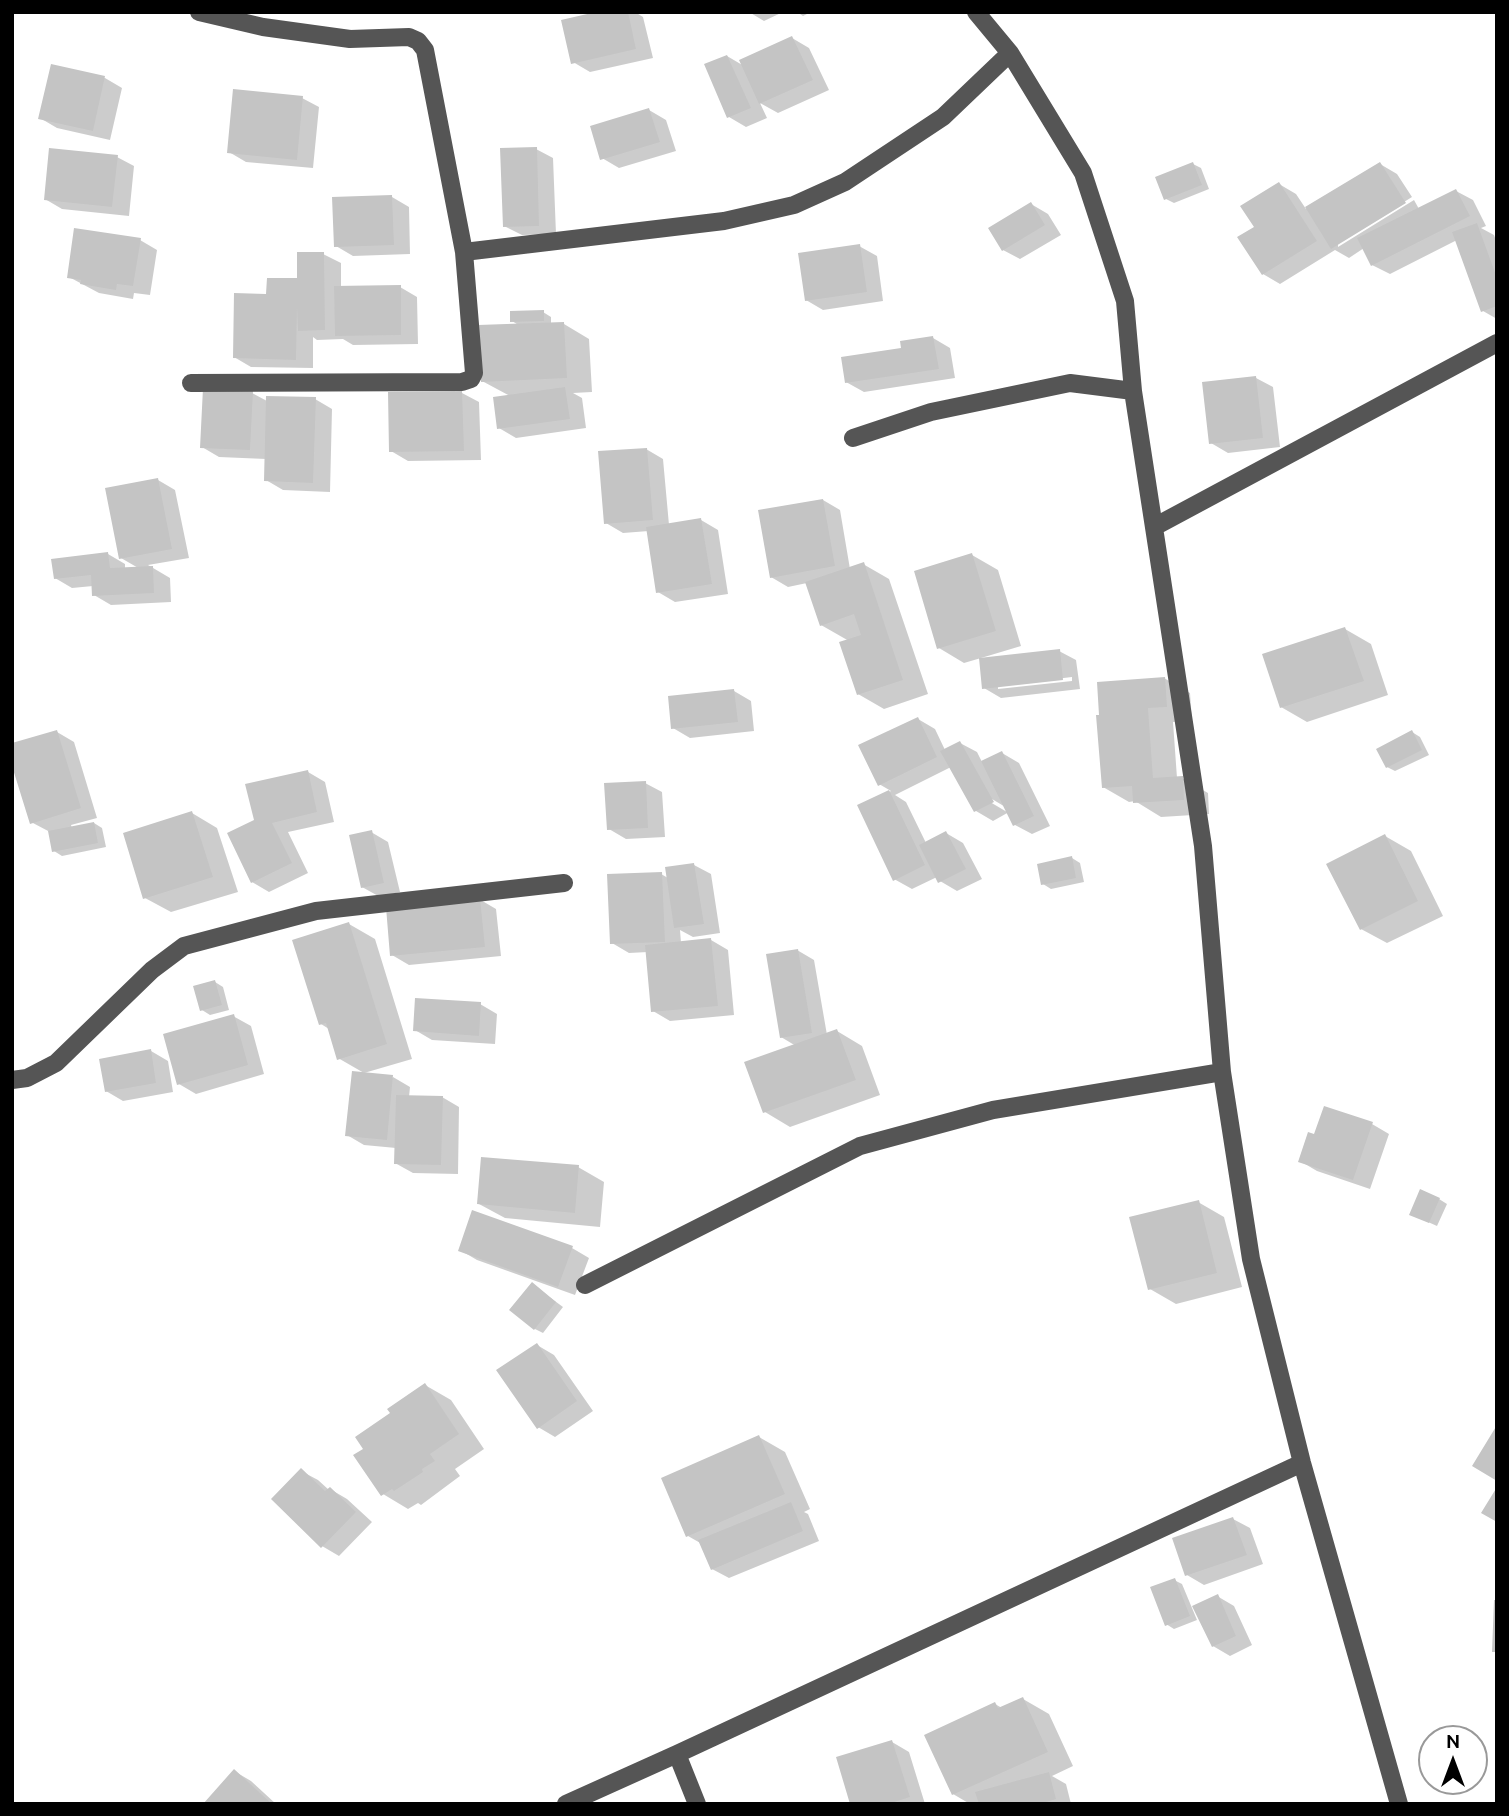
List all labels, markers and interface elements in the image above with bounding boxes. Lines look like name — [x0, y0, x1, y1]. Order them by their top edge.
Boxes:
north arrow — [1418, 1725, 1488, 1795]
text: N — [1446, 1730, 1460, 1752]

